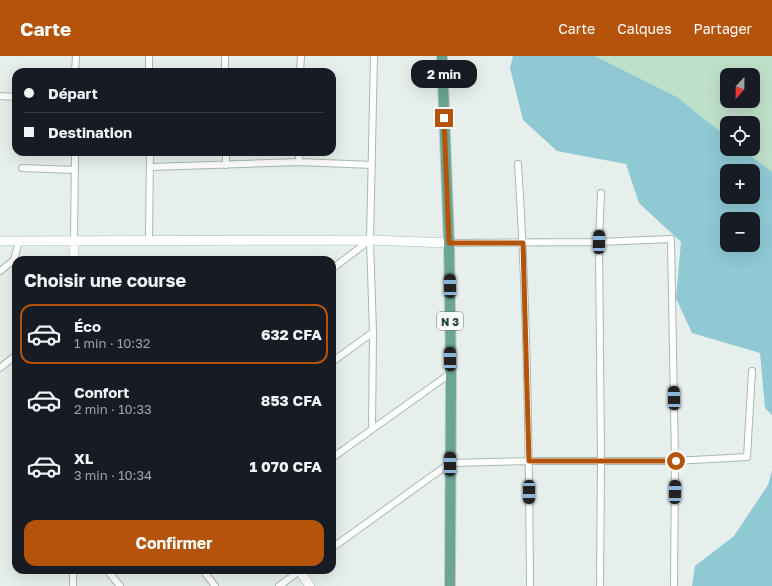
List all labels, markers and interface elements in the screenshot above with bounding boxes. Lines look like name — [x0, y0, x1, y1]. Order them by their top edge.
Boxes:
text: Carte — [20, 17, 71, 40]
text: Carte — [558, 20, 595, 37]
text: Calques — [617, 20, 672, 37]
text: Partager — [694, 20, 752, 37]
callout: 2 min — [411, 60, 477, 88]
text: 2 min — [427, 66, 461, 82]
north arrow — [720, 68, 760, 108]
map controls — [720, 68, 760, 252]
text: Départ — [48, 84, 98, 102]
route end — [435, 109, 453, 127]
button: locate — [720, 116, 760, 156]
text: Destination — [48, 123, 132, 141]
button: + — [720, 164, 760, 204]
button: − — [720, 212, 760, 252]
car — [593, 230, 605, 254]
text: Choisir une course — [24, 269, 186, 291]
car — [444, 274, 456, 298]
road number: N 3 — [437, 312, 463, 330]
icon: car — [26, 316, 62, 352]
text: Éco — [74, 317, 101, 335]
text: 632 CFA — [261, 325, 322, 343]
text: 1 min · 10:32 — [74, 335, 150, 351]
car — [444, 347, 456, 371]
icon: car — [26, 382, 62, 418]
text: Confort — [74, 383, 129, 401]
car — [668, 386, 680, 410]
text: 853 CFA — [261, 391, 322, 409]
text: 2 min · 10:33 — [74, 401, 152, 417]
icon: car — [26, 448, 62, 484]
text: XL — [74, 449, 93, 467]
car — [444, 452, 456, 476]
route start — [667, 452, 685, 470]
text: 1 070 CFA — [250, 457, 322, 475]
text: 3 min · 10:34 — [74, 467, 152, 483]
car — [523, 480, 535, 504]
car — [669, 480, 681, 504]
button: Confirmer — [24, 520, 324, 566]

